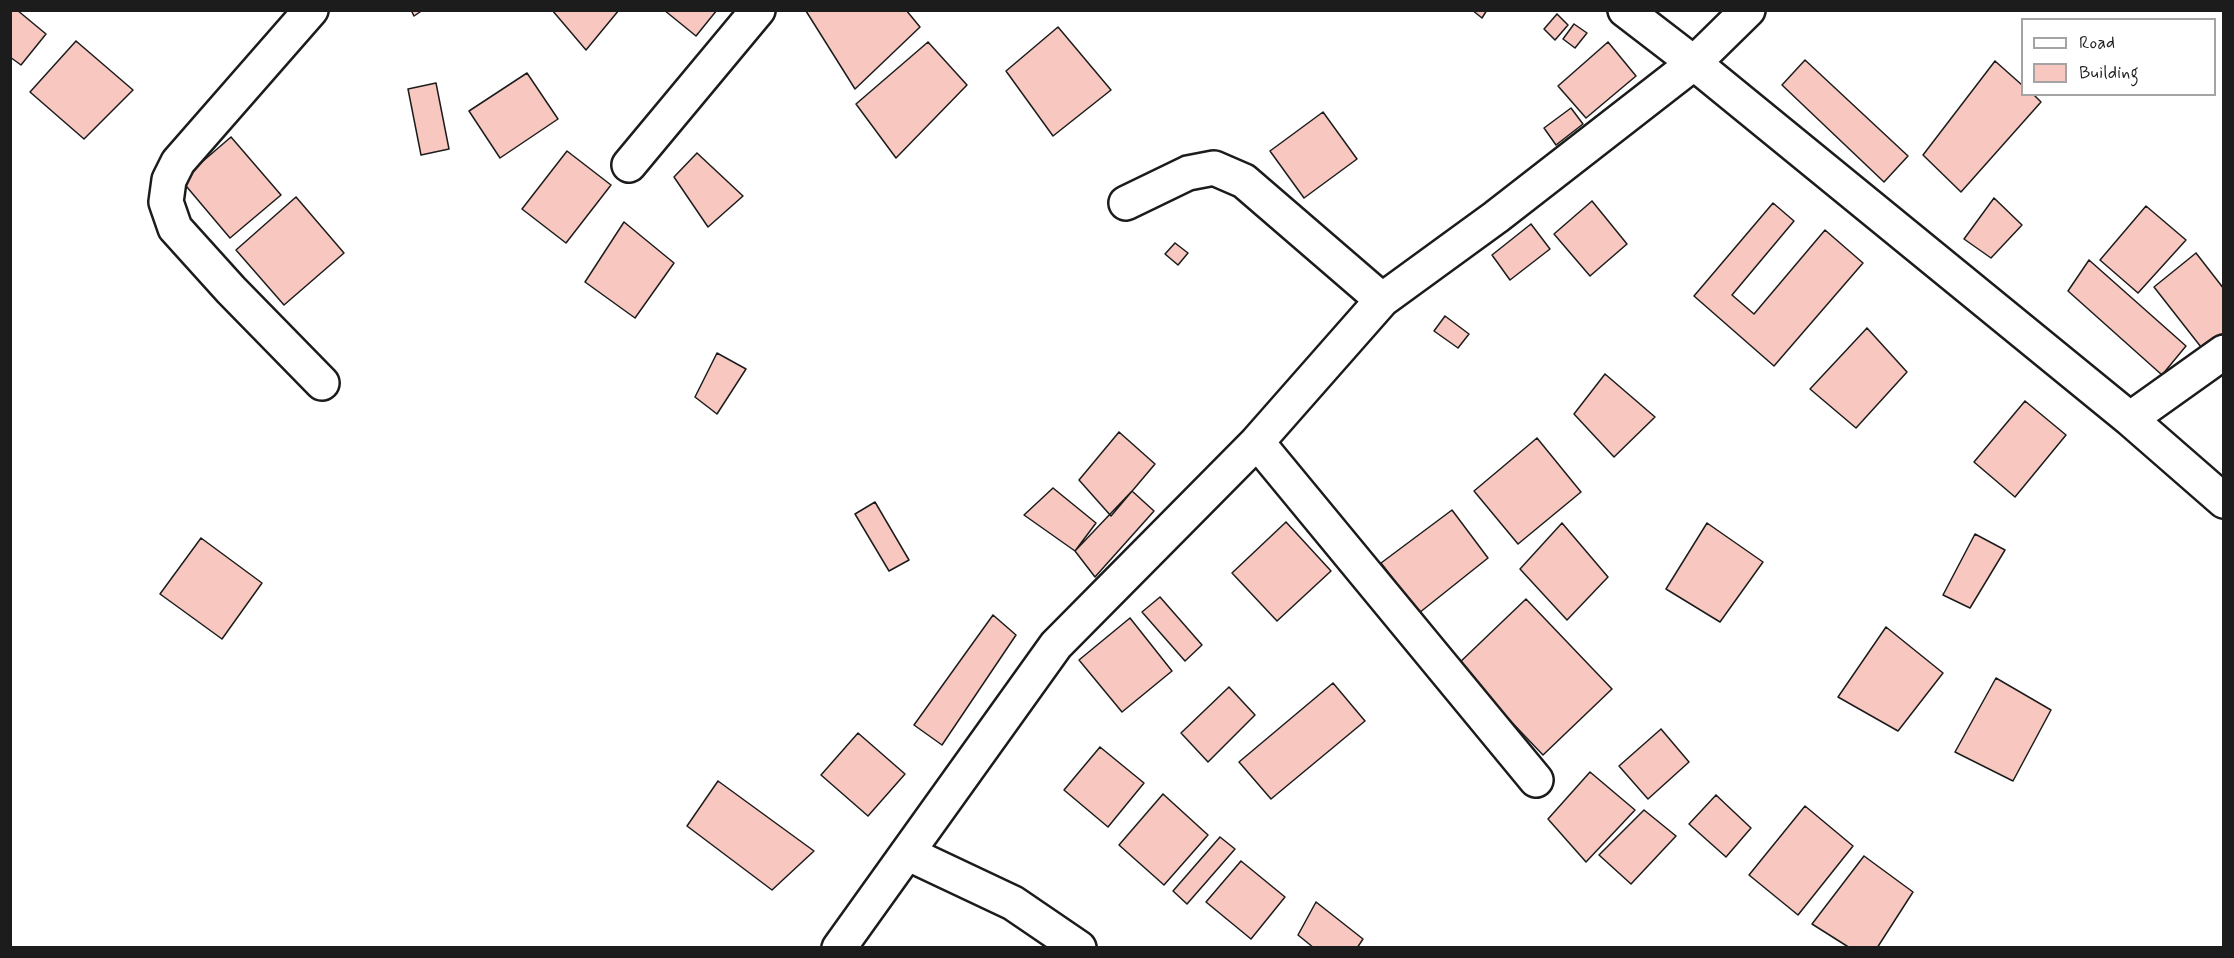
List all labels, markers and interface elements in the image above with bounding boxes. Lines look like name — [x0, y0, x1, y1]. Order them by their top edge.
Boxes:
legend — [2021, 18, 2216, 96]
text: Road — [2079, 31, 2115, 55]
text: Building — [2079, 61, 2139, 85]

